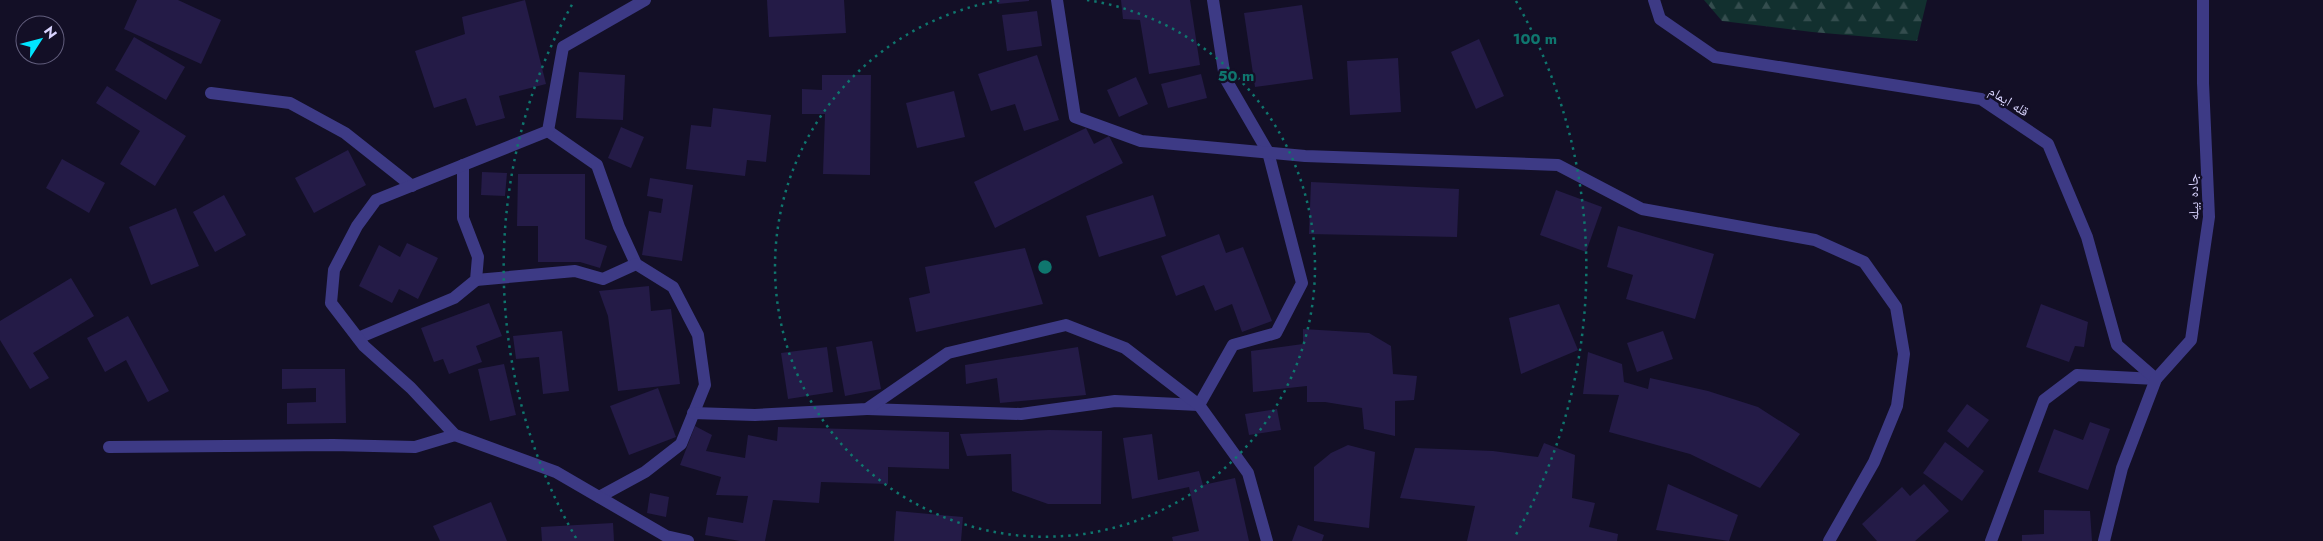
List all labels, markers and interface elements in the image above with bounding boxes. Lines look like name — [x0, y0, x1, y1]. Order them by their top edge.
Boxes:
north arrow — [15, 15, 65, 65]
text: N — [39, 22, 62, 43]
text: 100 m — [1513, 28, 1557, 50]
text: 50 m — [1218, 65, 1254, 87]
street label: قله ایمام — [1985, 81, 2033, 121]
street label: جاده بیله — [2183, 173, 2203, 221]
centre of rings — [1036, 258, 1054, 276]

